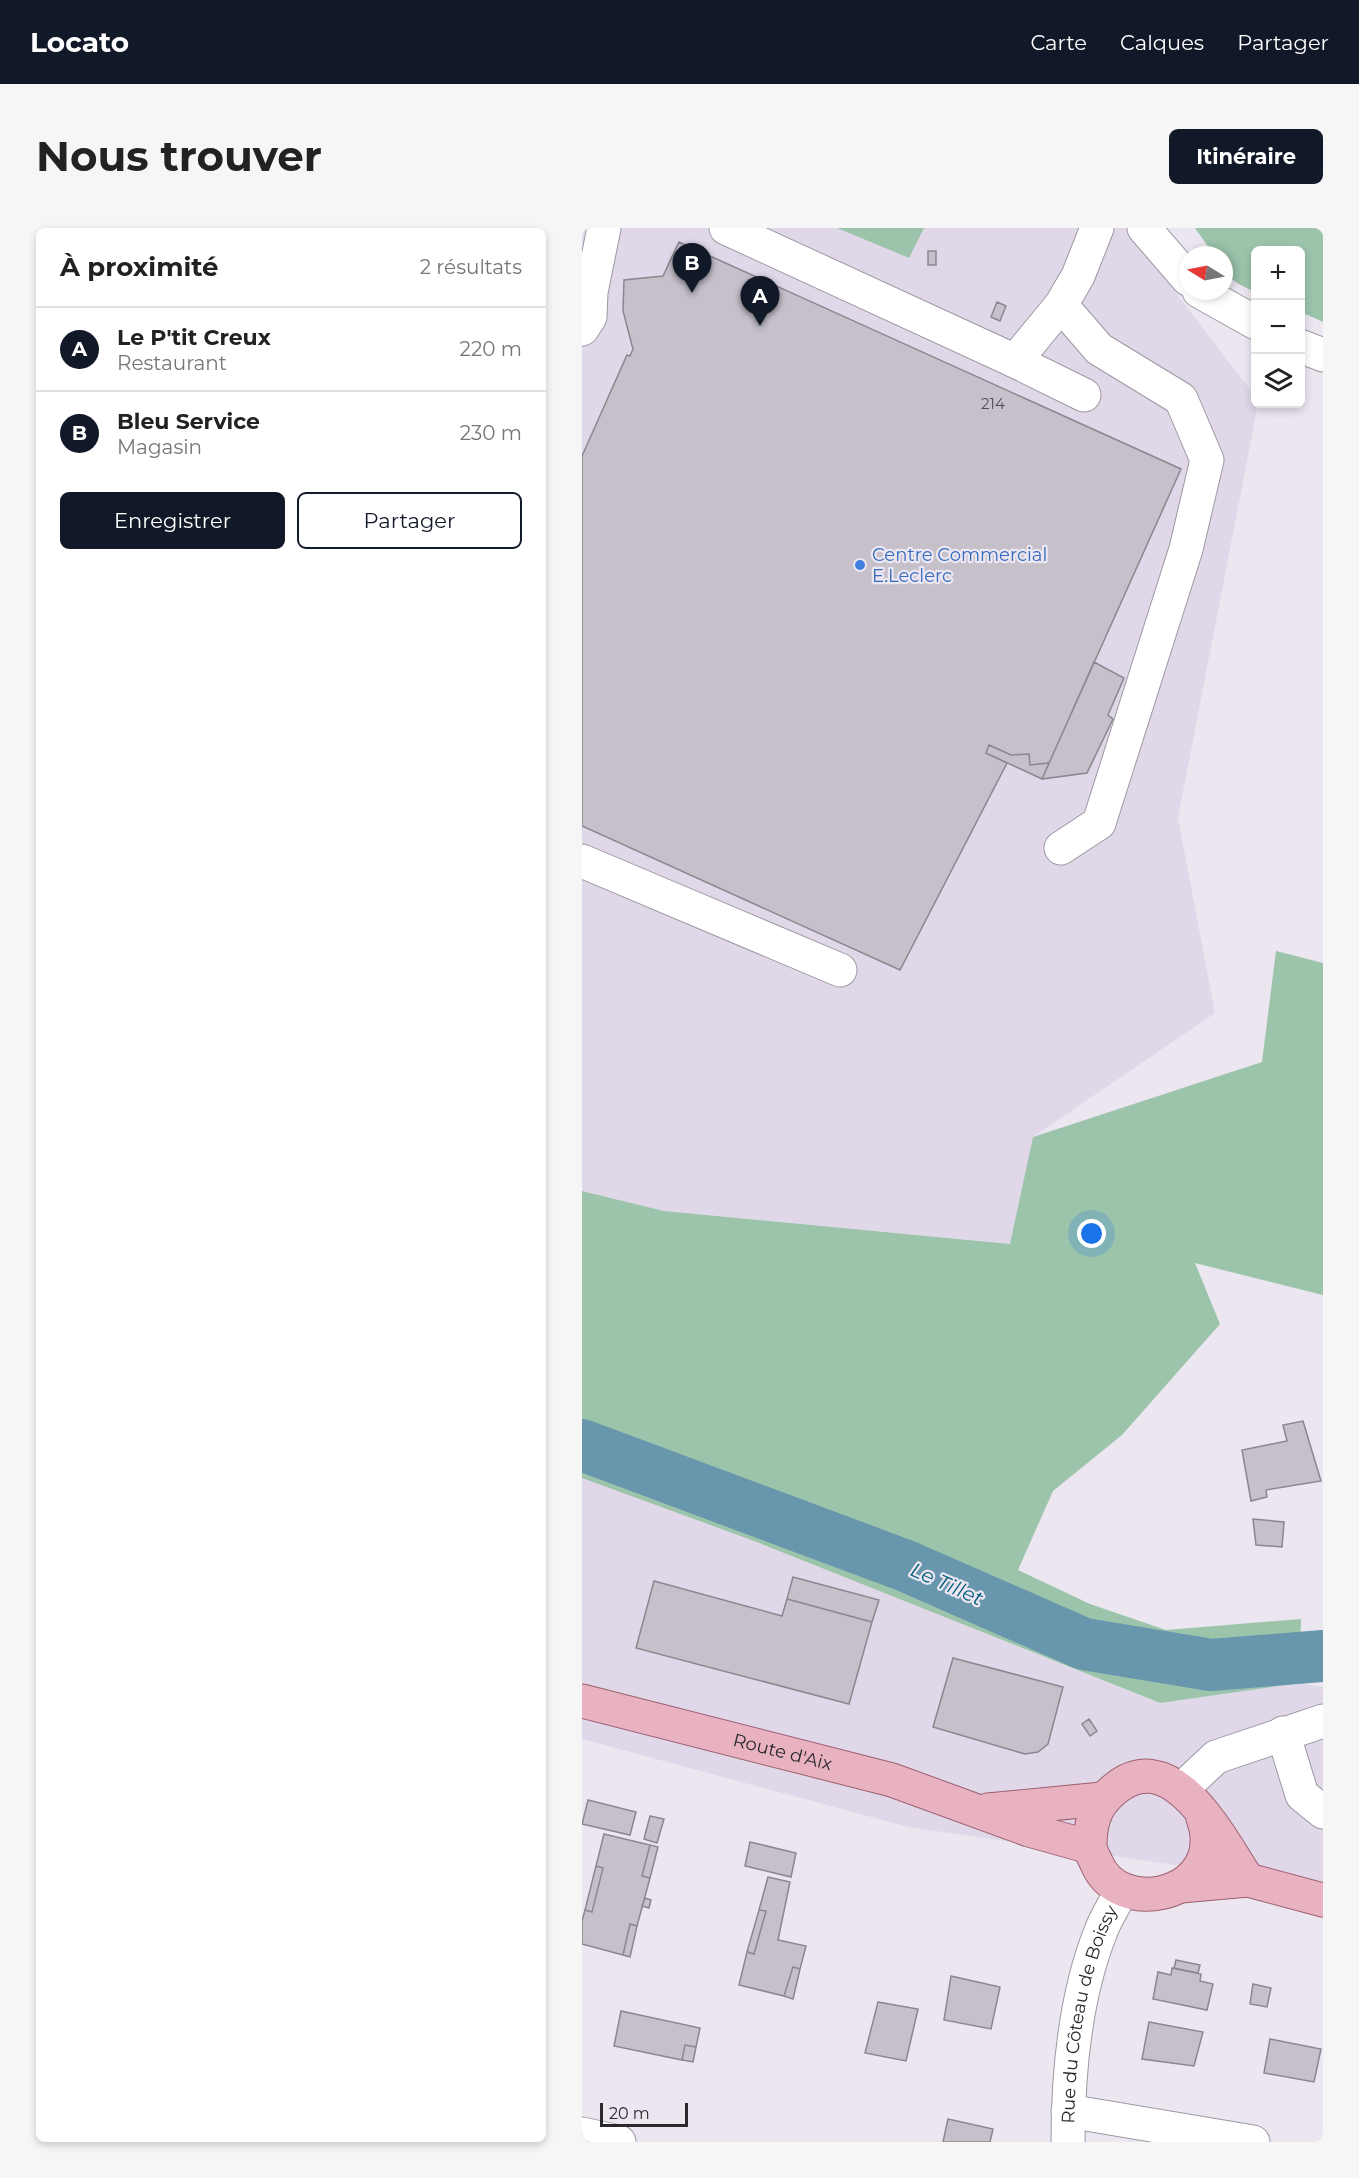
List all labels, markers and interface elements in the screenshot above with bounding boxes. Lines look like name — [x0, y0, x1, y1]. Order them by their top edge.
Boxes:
text: Locato — [30, 25, 129, 59]
text: Carte — [1030, 30, 1087, 55]
text: Calques — [1120, 30, 1204, 55]
text: Partager — [1237, 30, 1329, 55]
button: Itinéraire — [1169, 129, 1323, 184]
text: Nous trouver — [36, 130, 322, 182]
pin: B — [672, 244, 712, 293]
north arrow — [1179, 246, 1233, 300]
map controls — [1251, 246, 1305, 408]
button: + — [1251, 246, 1305, 300]
text: À proximité — [60, 251, 219, 283]
text: 2 résultats — [420, 255, 522, 279]
pin: A — [740, 276, 780, 326]
button: − — [1251, 300, 1305, 354]
text: Le P'tit Creux — [117, 324, 271, 351]
text: A — [72, 337, 87, 361]
text: 220 m — [460, 337, 522, 361]
text: Restaurant — [117, 351, 227, 375]
button: layers — [1251, 354, 1305, 408]
house number: 214 — [981, 394, 1005, 413]
text: Bleu Service — [117, 408, 260, 435]
text: B — [72, 421, 87, 445]
text: 230 m — [460, 421, 522, 445]
text: Magasin — [117, 435, 202, 459]
button: Enregistrer — [60, 492, 285, 549]
button: Partager — [297, 492, 522, 549]
place label: Centre Commercial E.Leclerc — [872, 544, 1047, 587]
marker: Centre Commercial E.Leclerc — [853, 558, 867, 572]
your location — [1077, 1219, 1106, 1248]
water label: Le Tillet — [907, 1557, 987, 1611]
street label: Route d'Aix — [731, 1729, 835, 1775]
street label: Rue du Côteau de Boissy — [1057, 1901, 1122, 2124]
scale bar — [600, 2100, 688, 2128]
text: 20 m — [609, 2104, 650, 2123]

